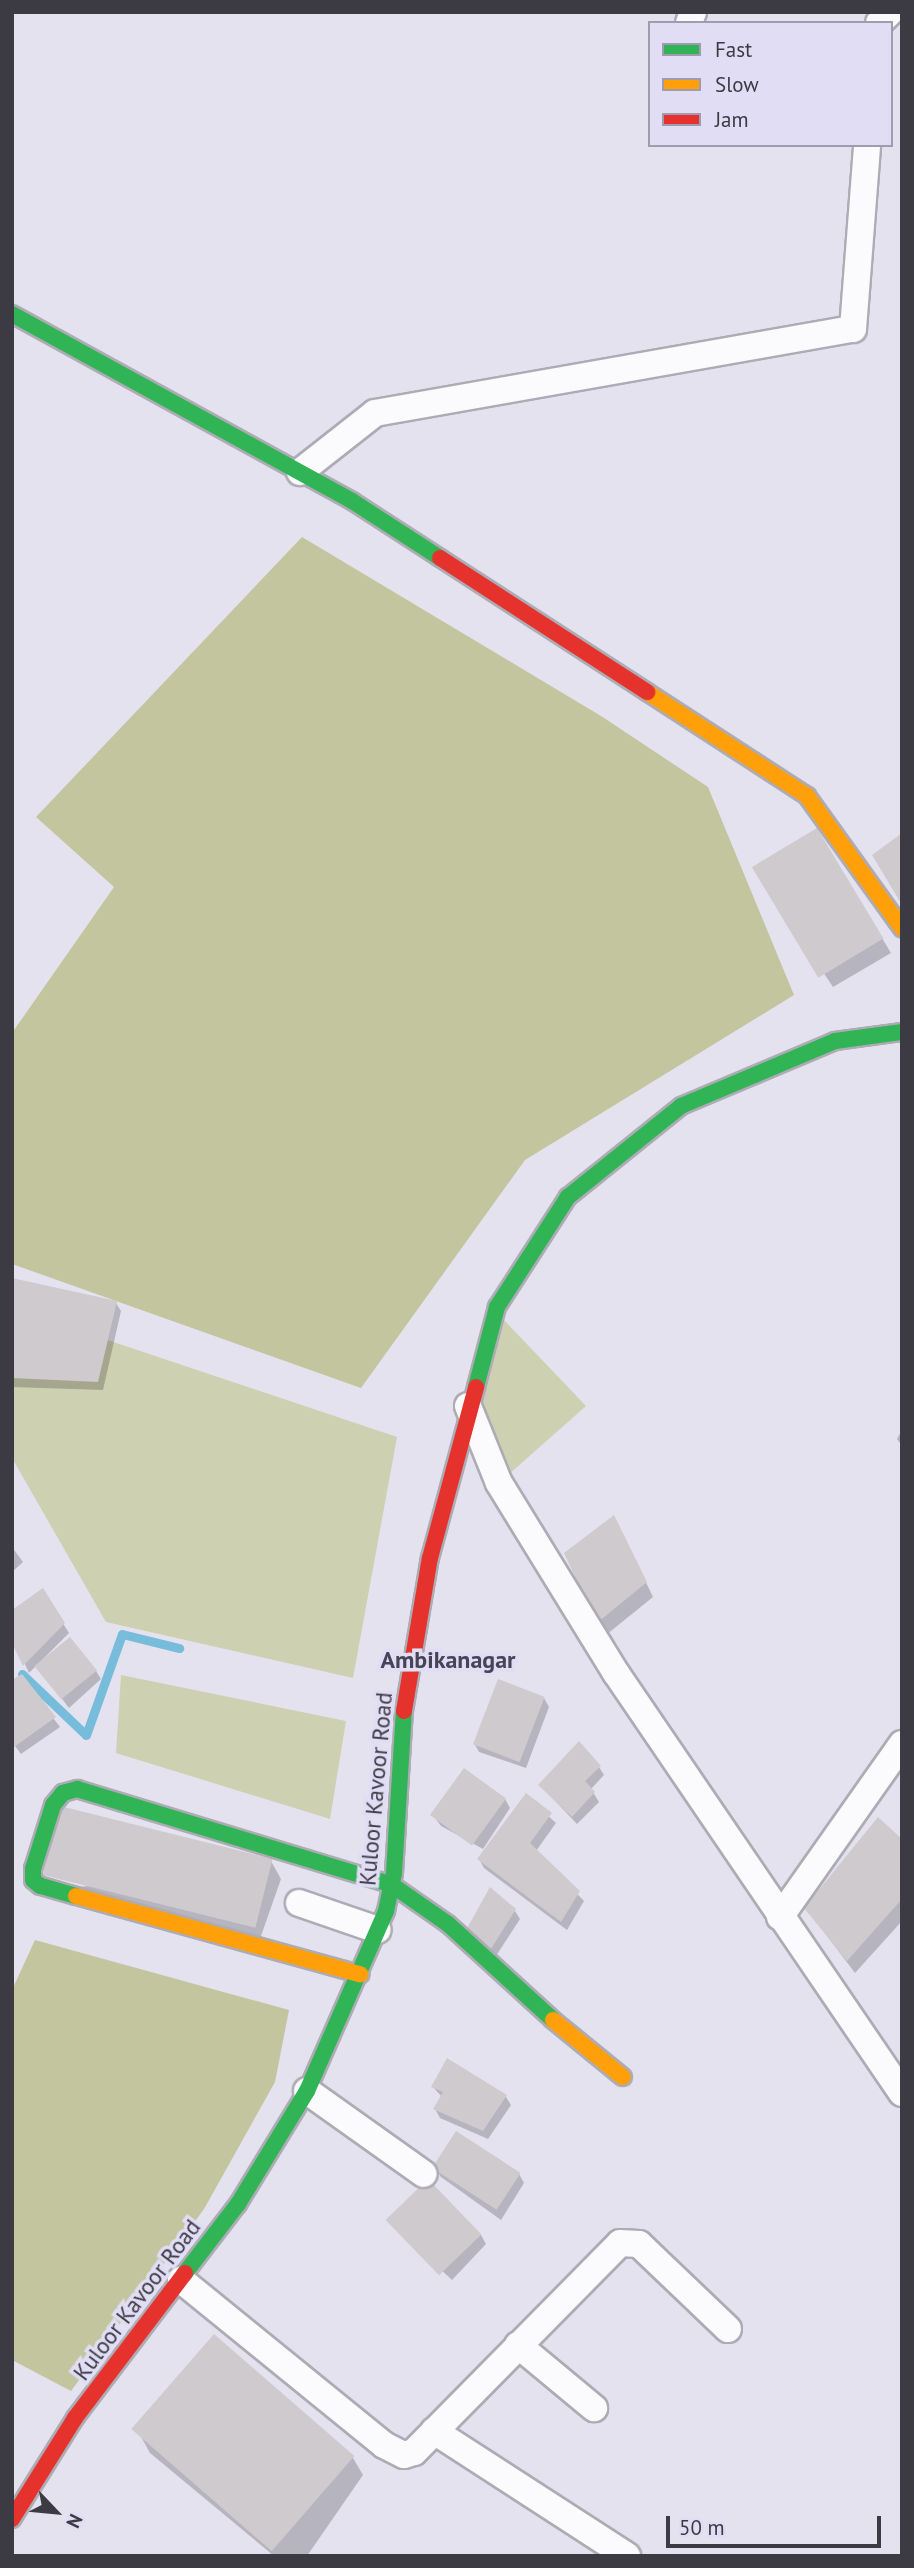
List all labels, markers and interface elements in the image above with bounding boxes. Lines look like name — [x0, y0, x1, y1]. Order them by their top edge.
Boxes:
legend — [648, 21, 893, 147]
text: Fast — [715, 36, 752, 63]
text: Slow — [715, 71, 759, 98]
text: Jam — [715, 106, 749, 133]
district label: Ambikanagar — [380, 1646, 516, 1674]
street label: Kuloor Kavoor Road — [354, 1691, 398, 1887]
street label: Kuloor Kavoor Road — [68, 2214, 206, 2386]
north arrow — [21, 2477, 91, 2547]
scale bar — [669, 2502, 884, 2546]
text: N — [61, 2510, 88, 2532]
text: 50 m — [679, 2514, 725, 2541]

